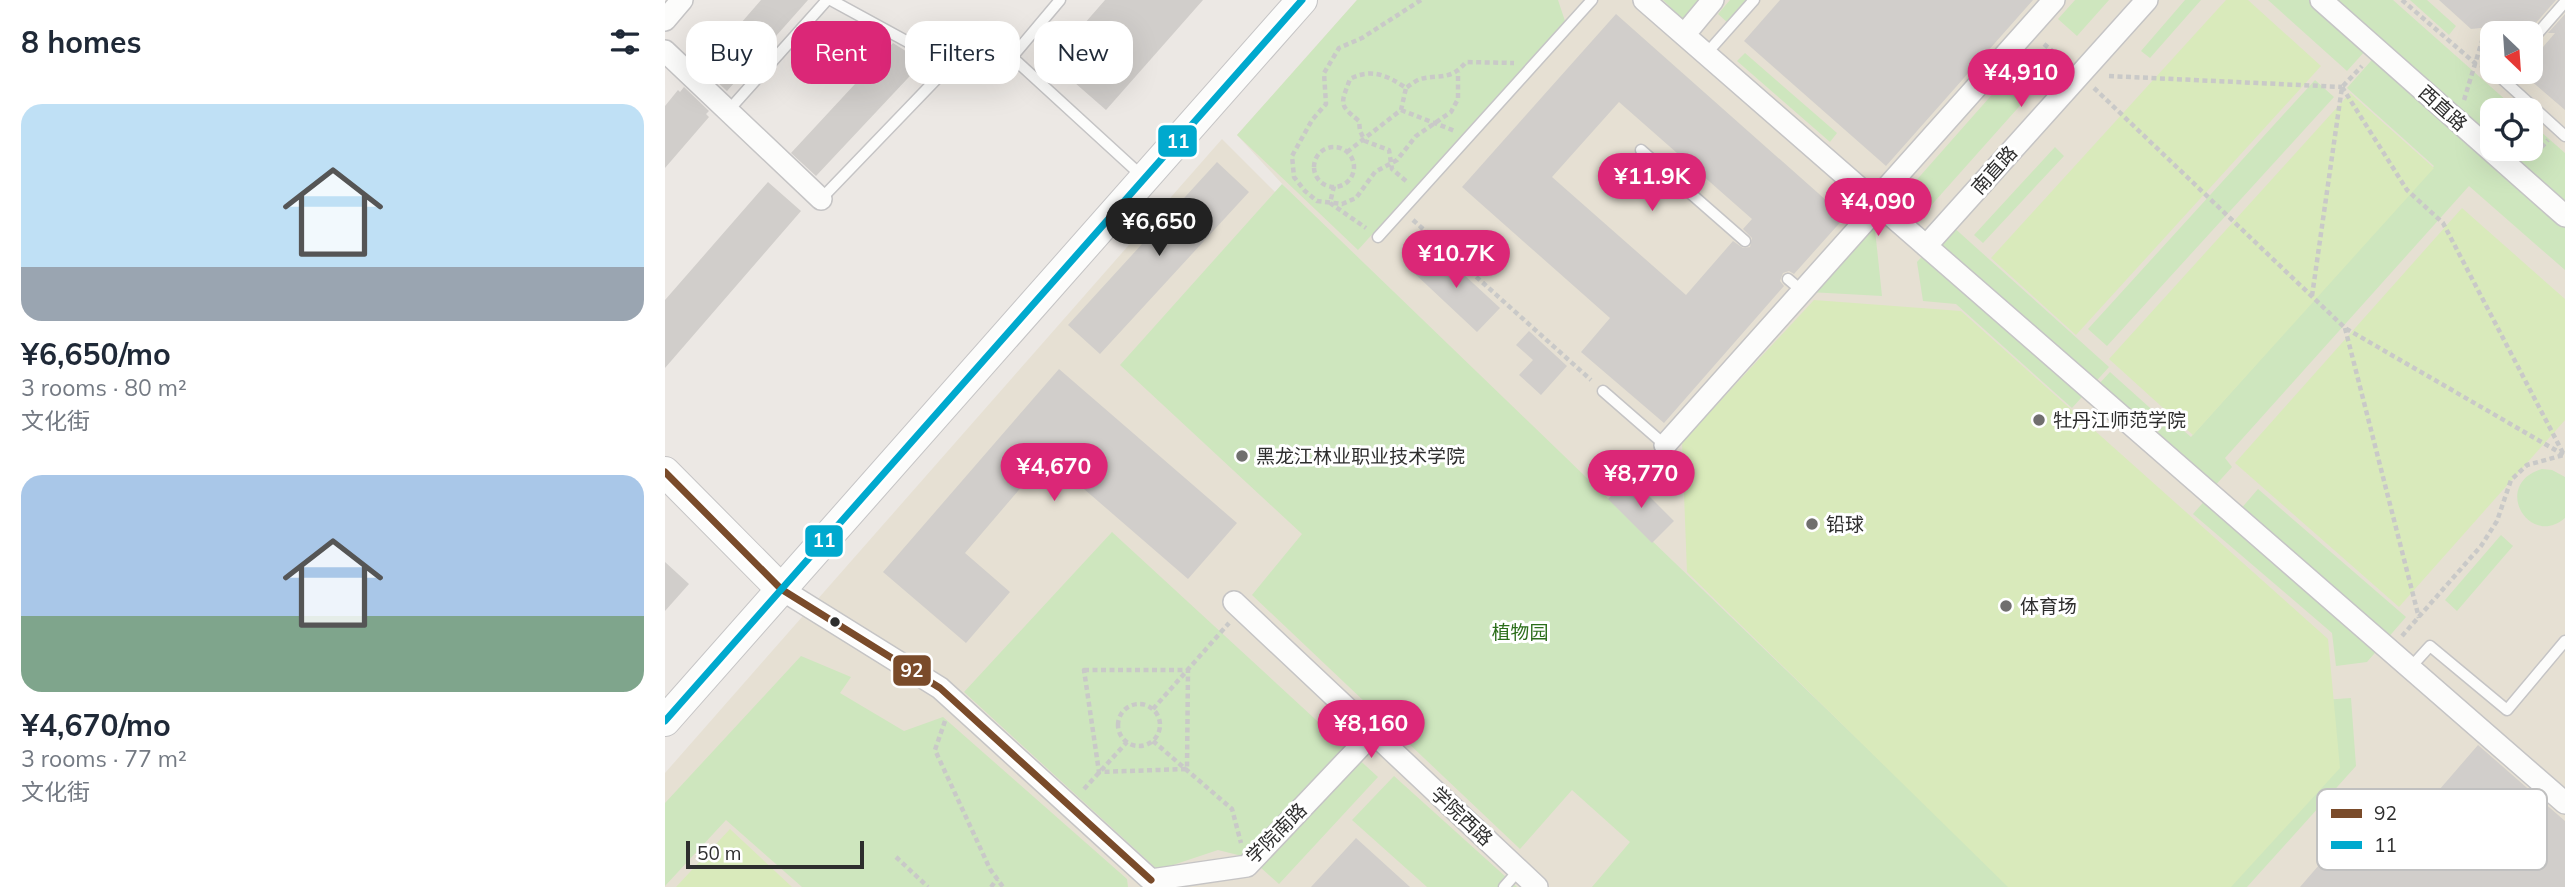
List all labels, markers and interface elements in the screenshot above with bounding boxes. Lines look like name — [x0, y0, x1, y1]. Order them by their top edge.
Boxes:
chip: Buy — [686, 21, 777, 84]
chip: Rent — [791, 21, 891, 84]
chip: Filters — [905, 21, 1020, 84]
chip: New — [1034, 21, 1133, 84]
north arrow — [2480, 21, 2543, 84]
map controls — [2480, 21, 2543, 161]
text: 8 homes — [21, 23, 142, 61]
icon: filters — [606, 23, 644, 61]
pin: ¥4,910 — [1964, 50, 2078, 109]
text: ¥4,910 — [1984, 57, 2058, 86]
street label: 西直路 — [2414, 80, 2472, 136]
button: locate — [2480, 98, 2543, 161]
line badge: 11 — [1157, 124, 1198, 158]
text: 11 — [1167, 129, 1189, 153]
street label: 南直路 — [1966, 141, 2022, 199]
icon: home — [270, 149, 396, 275]
pin: ¥11.9K — [1595, 154, 1709, 213]
text: ¥11.9K — [1614, 161, 1690, 190]
pin: ¥4,090 — [1821, 178, 1935, 238]
text: ¥4,090 — [1841, 186, 1915, 215]
pin: ¥6,650 — [1102, 198, 1216, 258]
text: ¥6,650 — [1122, 206, 1196, 235]
pin: ¥10.7K — [1399, 230, 1513, 290]
text: ¥10.7K — [1418, 238, 1494, 267]
text: ¥6,650/mo — [21, 335, 171, 373]
text: 3 rooms · 80 m² — [21, 373, 187, 402]
text: 文化街 — [21, 406, 90, 435]
place label: 牡丹江师范学院 — [2053, 408, 2186, 432]
marker: 牡丹江师范学院 — [2031, 412, 2047, 428]
pin: ¥4,670 — [997, 444, 1111, 503]
place label: 黑龙江林业职业技术学院 — [1256, 444, 1465, 468]
marker: 黑龙江林业职业技术学院 — [1234, 448, 1250, 464]
pin: ¥8,770 — [1584, 450, 1698, 510]
text: ¥4,670 — [1017, 451, 1091, 480]
text: ¥8,770 — [1604, 458, 1678, 487]
place label: 铅球 — [1826, 512, 1864, 536]
marker: 铅球 — [1804, 516, 1820, 532]
icon: home — [270, 520, 396, 646]
line badge: 11 — [804, 524, 844, 558]
text: 11 — [813, 528, 835, 552]
place label: 体育场 — [2020, 594, 2077, 618]
marker: 体育场 — [1998, 598, 2014, 614]
unlabelled marker — [828, 615, 842, 629]
park label: 植物园 — [1491, 620, 1549, 644]
line badge: 92 — [892, 654, 932, 687]
text: 92 — [901, 658, 923, 682]
pin: ¥8,160 — [1314, 700, 1428, 760]
text: ¥4,670/mo — [21, 706, 171, 744]
text: ¥8,160 — [1334, 708, 1408, 737]
text: 3 rooms · 77 m² — [21, 744, 187, 773]
text: 文化街 — [21, 777, 90, 806]
street label: 学院西路 — [1426, 781, 1498, 851]
legend — [2317, 789, 2547, 870]
street label: 学院南路 — [1241, 798, 1311, 868]
text: 92 — [2374, 801, 2397, 825]
text: 11 — [2374, 833, 2397, 857]
scale bar — [686, 838, 865, 870]
text: 50 m — [697, 841, 741, 865]

